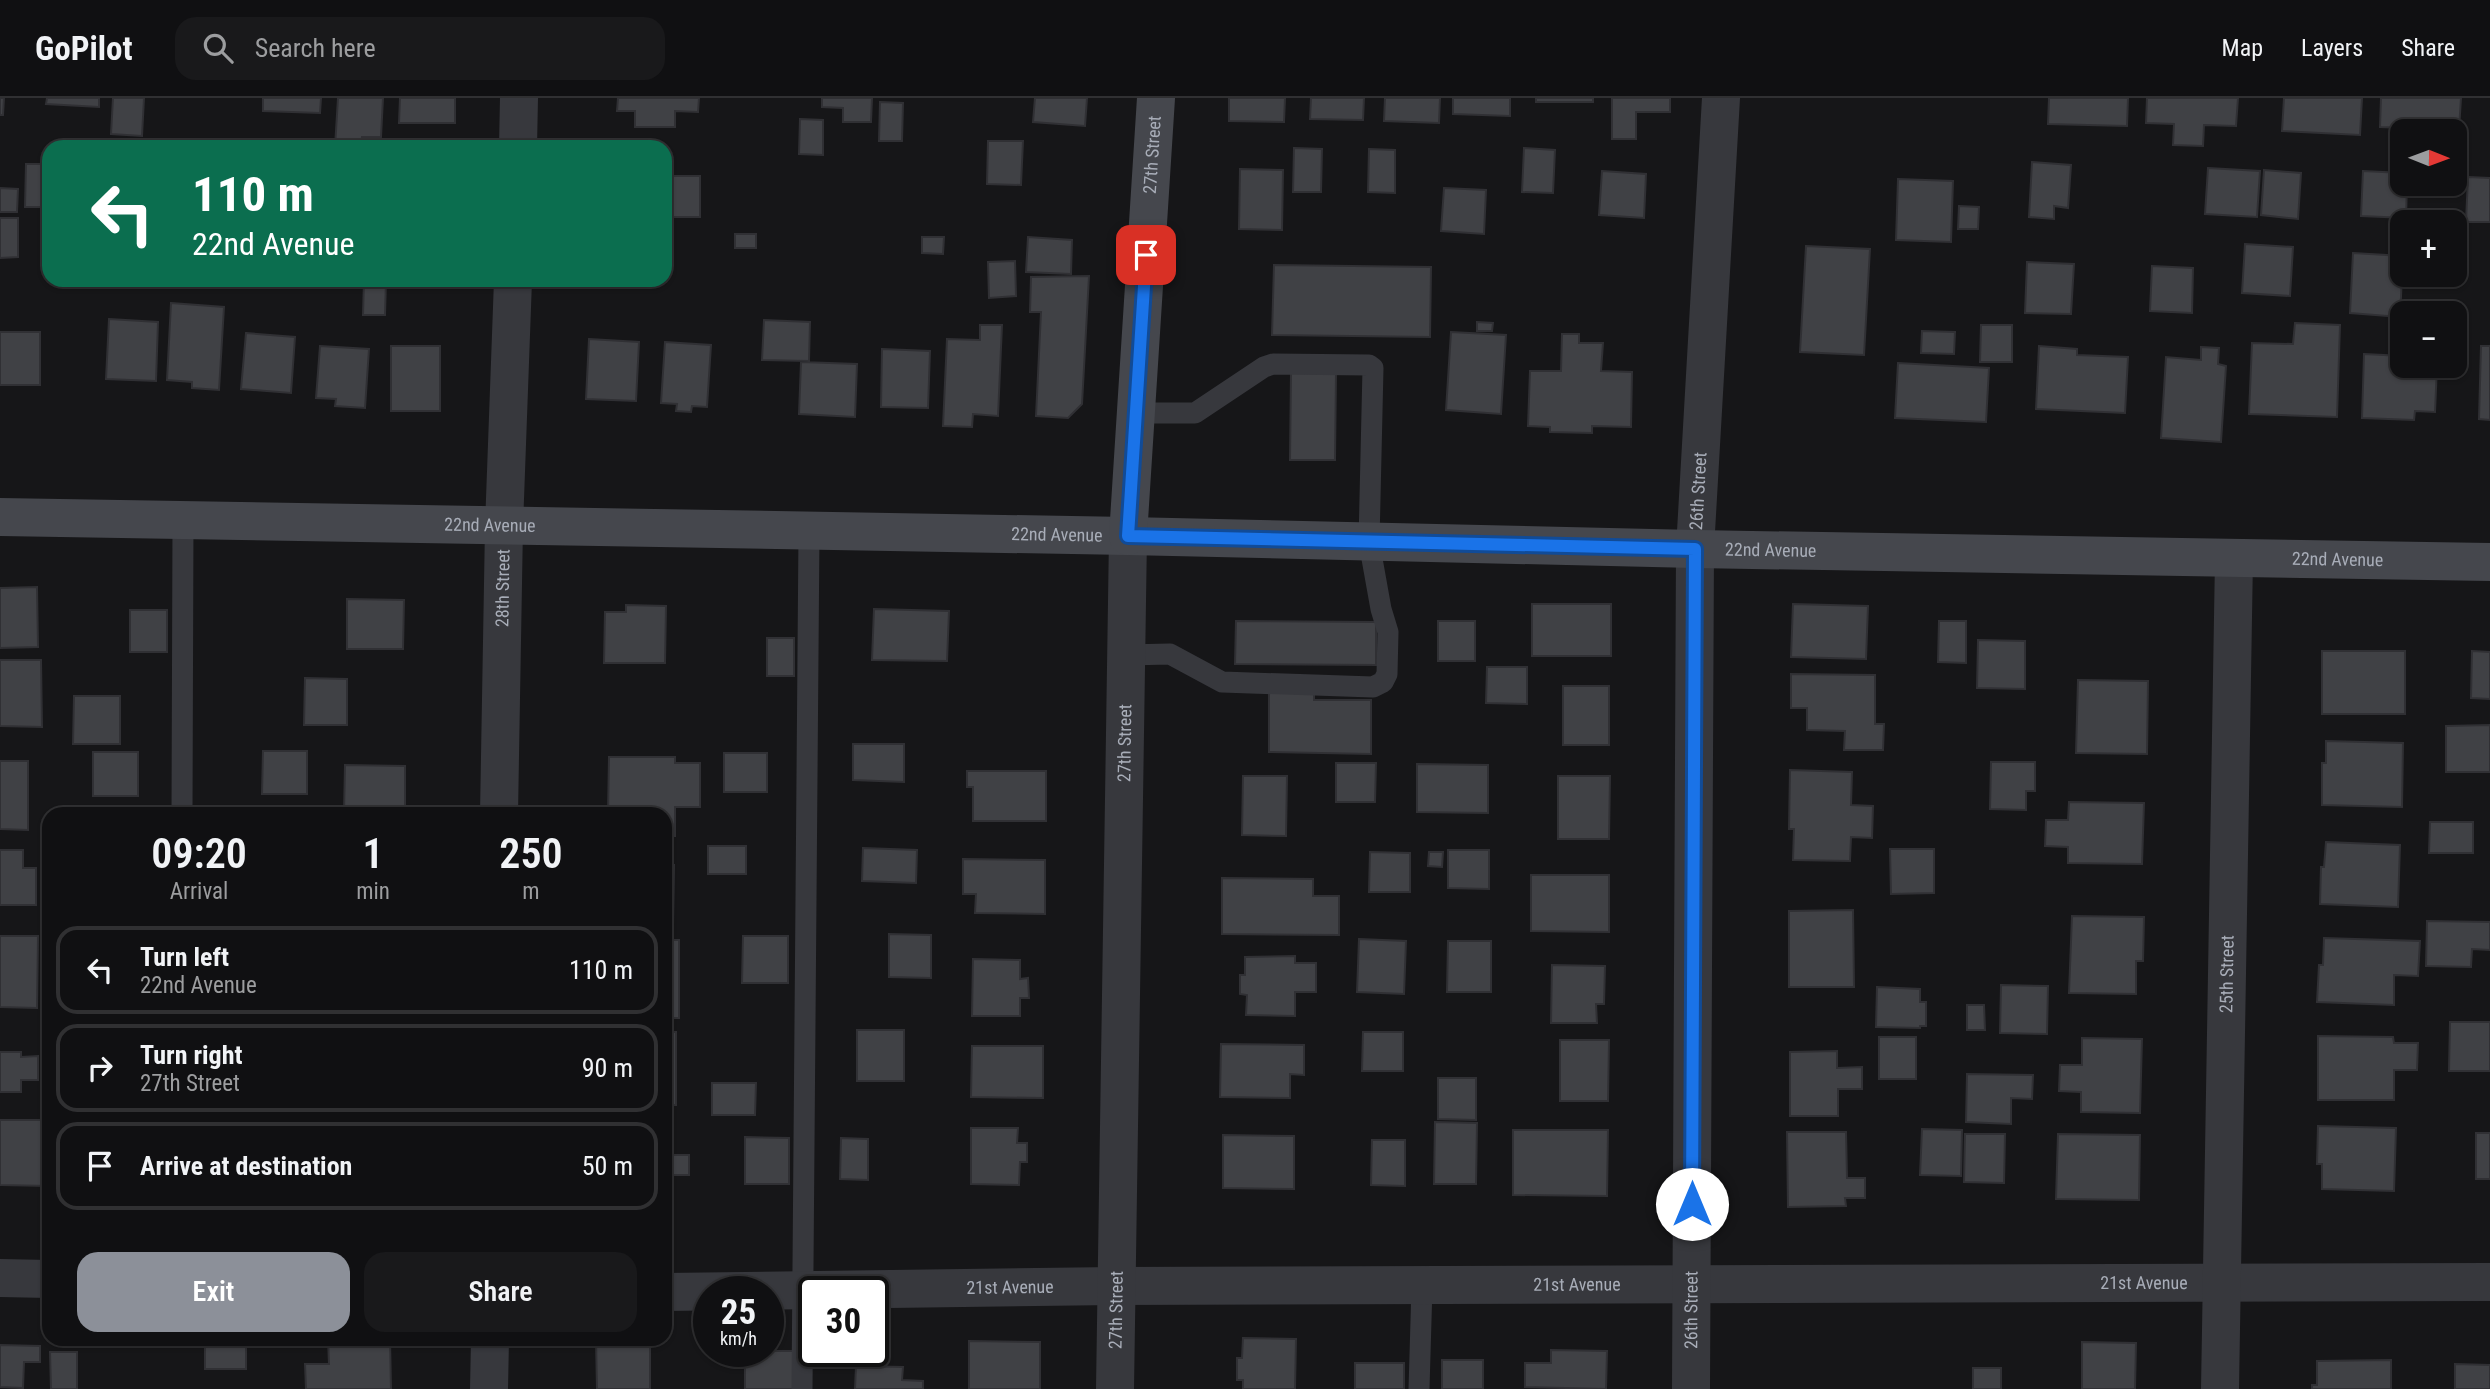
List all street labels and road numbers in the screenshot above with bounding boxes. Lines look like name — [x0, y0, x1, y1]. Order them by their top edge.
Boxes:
street label: 27th Street — [1139, 115, 1165, 194]
street label: 26th Street — [1685, 451, 1711, 531]
street label: 22nd Avenue — [444, 513, 536, 536]
street label: 22nd Avenue — [1011, 523, 1103, 546]
street label: 22nd Avenue — [1725, 538, 1817, 561]
street label: 22nd Avenue — [2292, 548, 2383, 570]
street label: 28th Street — [491, 549, 514, 627]
street label: 27th Street — [1113, 704, 1135, 782]
street label: 25th Street — [2215, 935, 2238, 1013]
street label: 27th Street — [1105, 1271, 1127, 1349]
street label: 26th Street — [1680, 1271, 1702, 1349]
street label: 21st Avenue — [2100, 1272, 2188, 1293]
street label: 21st Avenue — [1533, 1274, 1621, 1295]
street label: 21st Avenue — [966, 1276, 1054, 1298]

